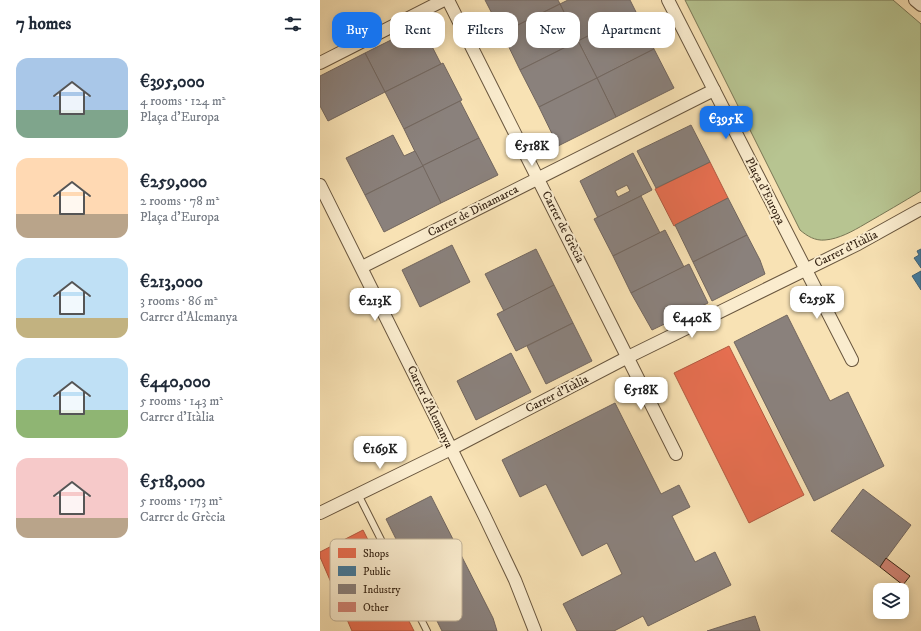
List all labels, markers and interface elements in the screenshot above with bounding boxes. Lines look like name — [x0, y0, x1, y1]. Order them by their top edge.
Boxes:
chip: Buy — [332, 12, 382, 48]
chip: Rent — [390, 12, 445, 48]
chip: Filters — [453, 12, 518, 48]
chip: New — [526, 12, 580, 48]
chip: Apartment — [588, 12, 675, 48]
text: 7 homes — [16, 13, 71, 35]
icon: filters — [282, 13, 304, 35]
text: €395,000 — [140, 71, 205, 93]
icon: home — [48, 74, 96, 122]
text: 4 rooms · 124 m² — [140, 93, 226, 109]
pin: €395K — [698, 106, 754, 140]
text: Plaça d'Europa — [140, 109, 219, 125]
text: €395K — [709, 111, 743, 127]
pin: €518K — [504, 133, 560, 167]
text: €518K — [515, 138, 549, 154]
street label: Plaça d'Europa — [742, 155, 789, 228]
text: €259,000 — [140, 171, 207, 193]
icon: home — [48, 174, 96, 222]
street label: Carrer de Dinamarca — [425, 181, 522, 240]
street label: Carrer de Grècia — [538, 189, 588, 266]
text: 2 rooms · 78 m² — [140, 193, 219, 209]
text: Plaça d'Europa — [140, 209, 219, 225]
street label: Carrer d'Itàlia — [812, 227, 881, 271]
text: €213,000 — [140, 271, 203, 293]
icon: home — [48, 274, 96, 322]
pin: €259K — [789, 286, 845, 320]
pin: €213K — [347, 288, 403, 322]
text: €259K — [799, 291, 835, 307]
text: 3 rooms · 86 m² — [140, 293, 218, 309]
text: €213K — [359, 293, 391, 309]
pin: €440K — [664, 305, 720, 339]
text: Carrer d'Alemanya — [140, 309, 237, 325]
text: €440K — [673, 310, 711, 326]
street label: Carrer d'Alemanya — [404, 363, 457, 452]
text: €440,000 — [140, 371, 211, 393]
street label: Carrer d'Itàlia — [523, 371, 592, 416]
icon: home — [48, 374, 96, 422]
pin: €518K — [613, 377, 669, 411]
text: €518K — [624, 382, 658, 398]
text: 5 rooms · 143 m² — [140, 393, 223, 409]
text: Carrer d'Itàlia — [140, 409, 214, 425]
pin: €169K — [352, 436, 408, 470]
text: €169K — [363, 441, 397, 457]
text: €518,000 — [140, 471, 205, 493]
icon: home — [48, 474, 96, 522]
text: 5 rooms · 173 m² — [140, 493, 222, 509]
text: Carrer de Grècia — [140, 509, 225, 525]
legend — [330, 539, 462, 621]
text: Shops — [363, 547, 389, 561]
text: Public — [363, 565, 391, 579]
text: Industry — [363, 583, 401, 597]
map controls — [873, 583, 909, 619]
button: layers — [873, 583, 909, 619]
text: Other — [363, 601, 390, 615]

